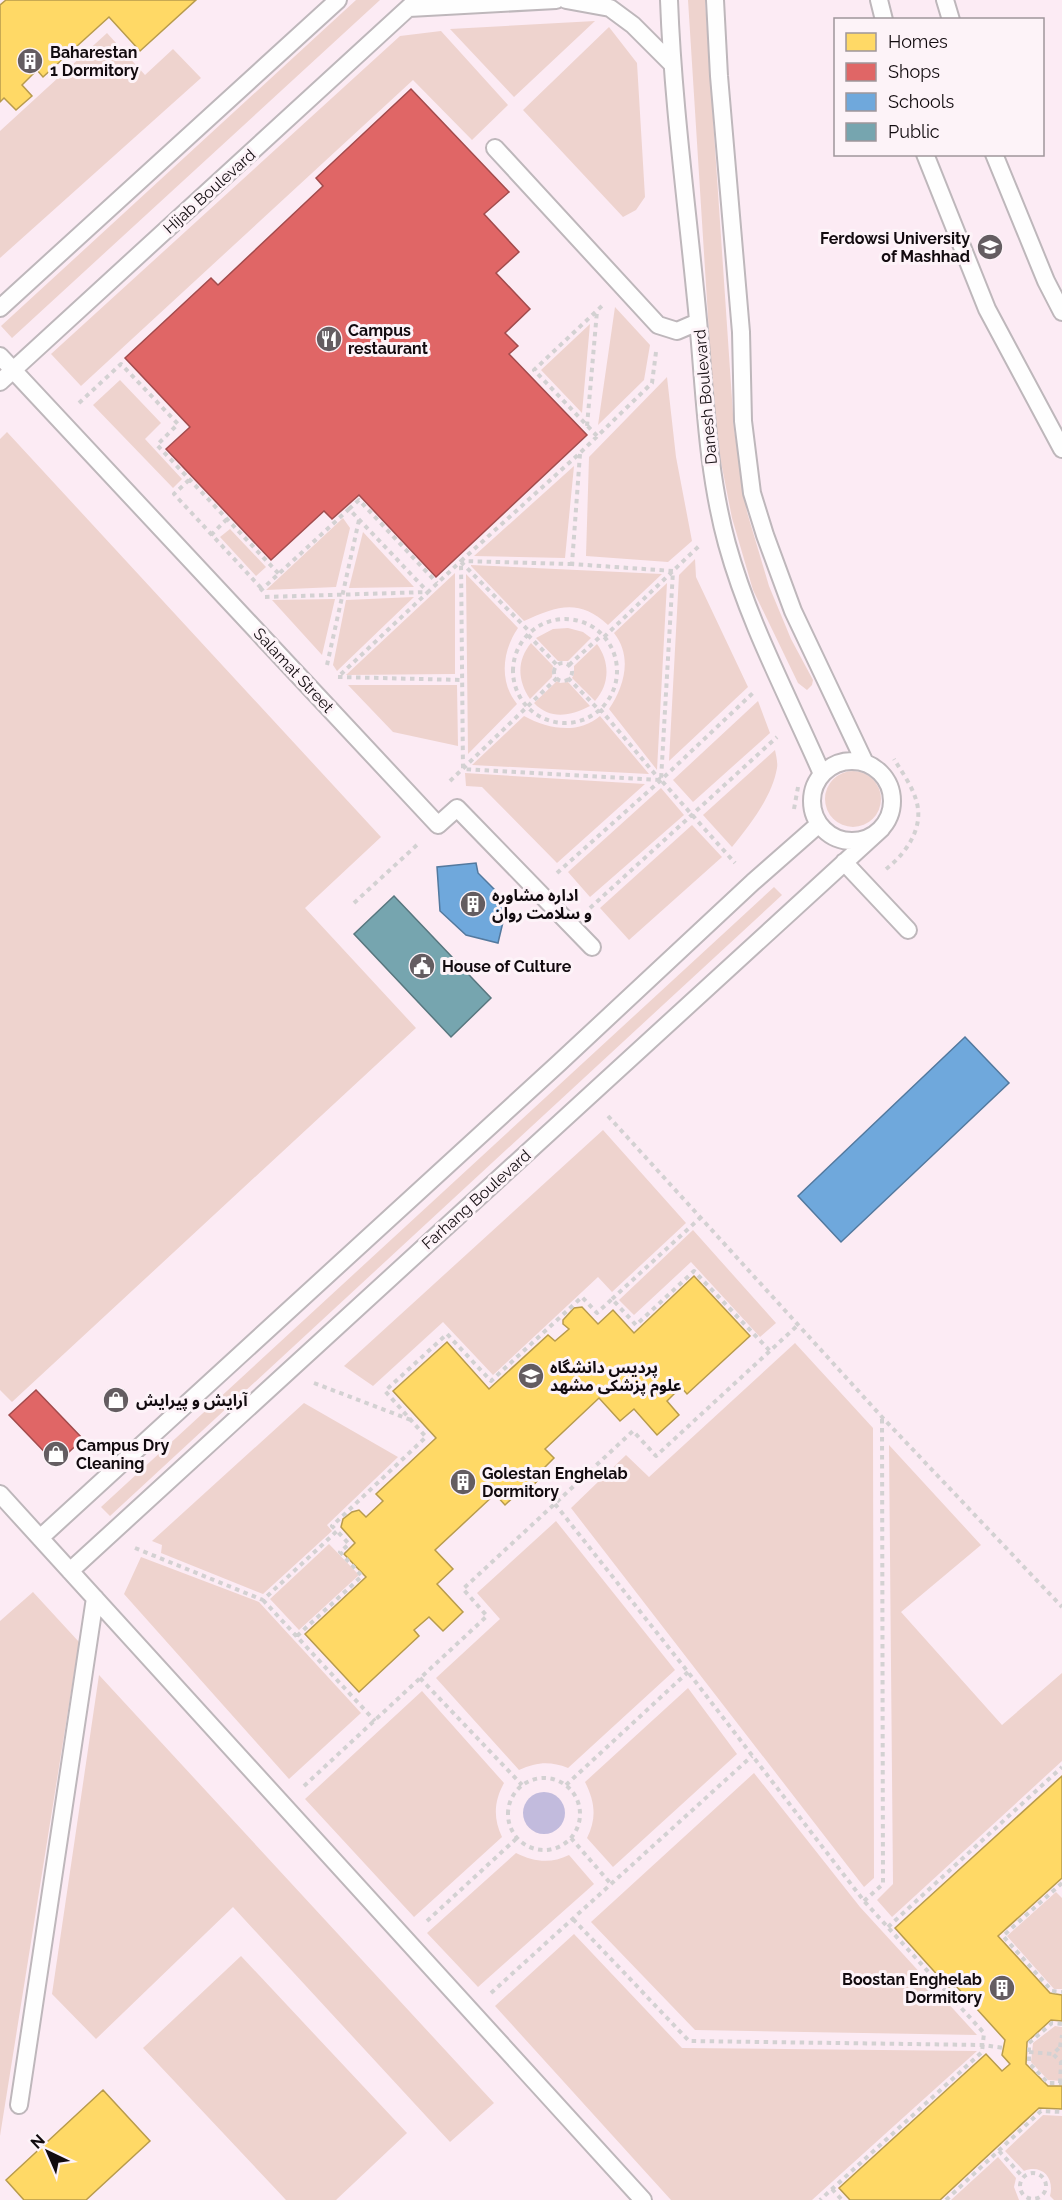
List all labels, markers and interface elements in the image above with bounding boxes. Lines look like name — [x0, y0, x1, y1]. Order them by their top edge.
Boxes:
legend — [834, 18, 1044, 156]
text: Homes — [888, 31, 948, 52]
place label: Baharestan 1 Dormitory — [50, 43, 139, 80]
building icon: Baharestan 1 Dormitory — [15, 46, 45, 76]
text: Shops — [888, 61, 940, 82]
text: Schools — [888, 91, 955, 112]
text: Public — [888, 121, 940, 142]
street label: Hijab Boulevard — [159, 145, 259, 238]
place label: Ferdowsi University of Mashhad — [820, 229, 970, 266]
school or university icon: Ferdowsi University of Mashhad — [975, 232, 1005, 262]
place label: Campus restaurant — [348, 321, 428, 358]
restaurant icon: Campus restaurant — [314, 324, 344, 354]
street label: Danesh Boulevard — [690, 329, 721, 465]
street label: Salamat Street — [250, 624, 338, 717]
place label: اداره مشاوره و سلامت روان — [492, 886, 592, 923]
building icon: اداره مشاوره و سلامت روان — [458, 889, 488, 919]
public building icon: House of Culture — [407, 951, 437, 981]
place label: House of Culture — [442, 957, 572, 976]
street label: Farhang Boulevard — [418, 1146, 535, 1253]
place label: پردیس دانشگاه علوم پزشکی مشهد — [550, 1358, 682, 1397]
school or university icon: پردیس دانشگاه علوم پزشکی مشهد — [516, 1361, 546, 1391]
shop icon: آرایش و پیرایش — [101, 1385, 131, 1415]
place label: آرایش و پیرایش — [136, 1391, 248, 1411]
place label: Campus Dry Cleaning — [76, 1436, 169, 1473]
shop icon: Campus Dry Cleaning — [41, 1439, 71, 1469]
place label: Golestan Enghelab Dormitory — [482, 1464, 628, 1501]
building icon: Golestan Enghelab Dormitory — [448, 1467, 478, 1497]
place label: Boostan Enghelab Dormitory — [842, 1970, 982, 2007]
building icon: Boostan Enghelab Dormitory — [987, 1973, 1017, 2003]
north arrow — [18, 2122, 78, 2182]
text: N — [27, 2130, 49, 2153]

